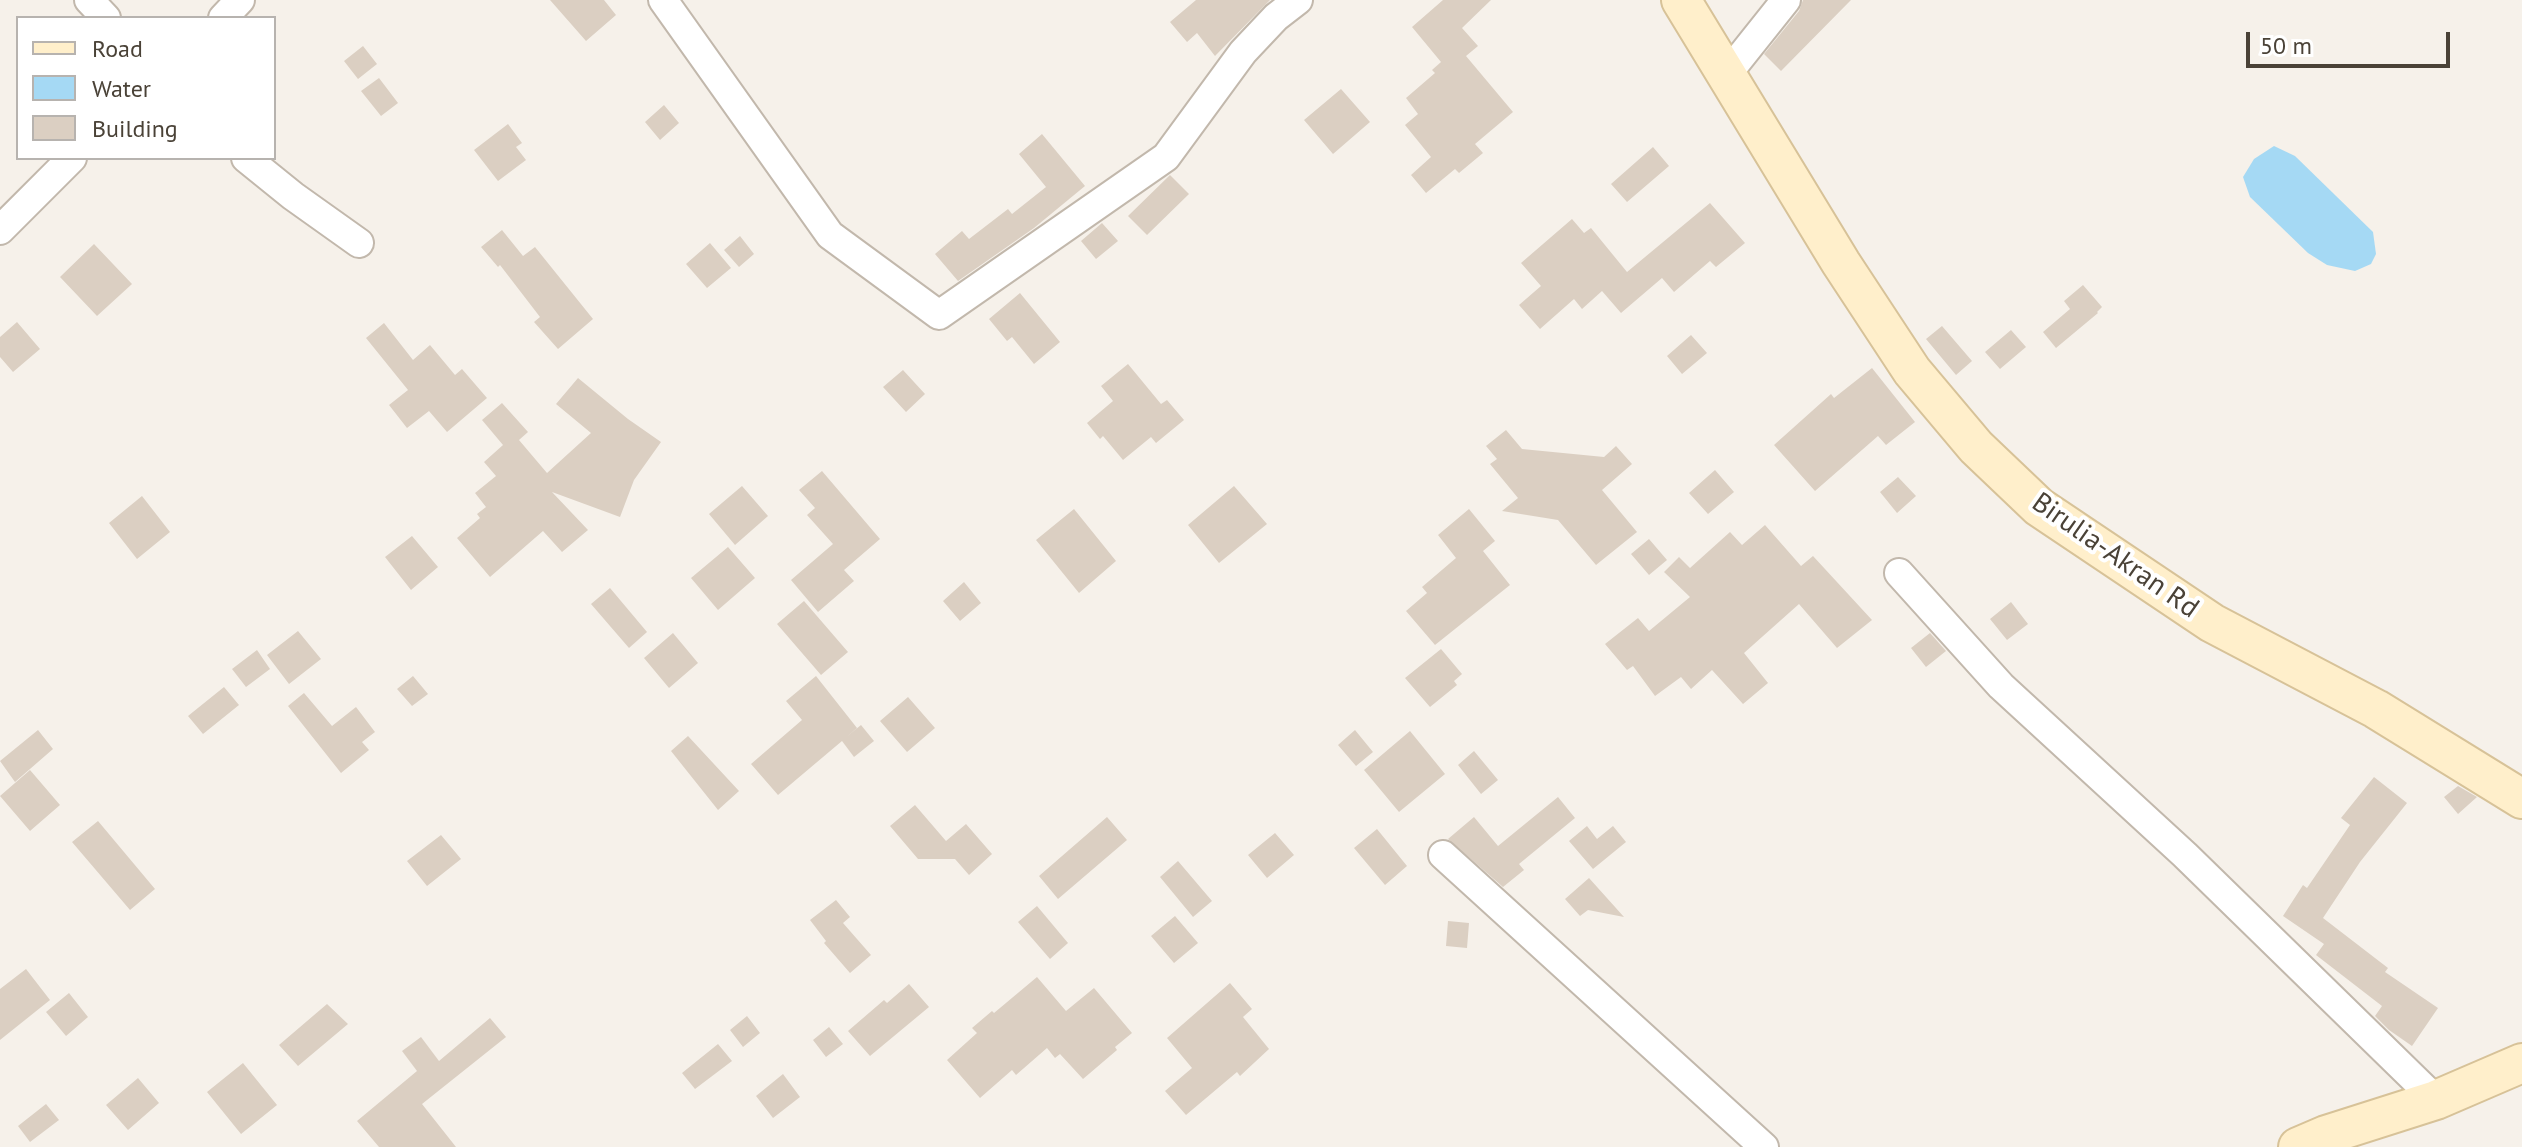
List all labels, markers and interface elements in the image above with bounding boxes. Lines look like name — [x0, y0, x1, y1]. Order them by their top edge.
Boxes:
legend — [16, 16, 276, 160]
scale bar — [2250, 16, 2454, 66]
text: 50 m — [2260, 30, 2312, 61]
text: Road — [92, 33, 143, 64]
text: Water — [92, 73, 151, 104]
text: Building — [92, 113, 178, 144]
street label: Birulia-Akran Rd — [2025, 486, 2205, 626]

